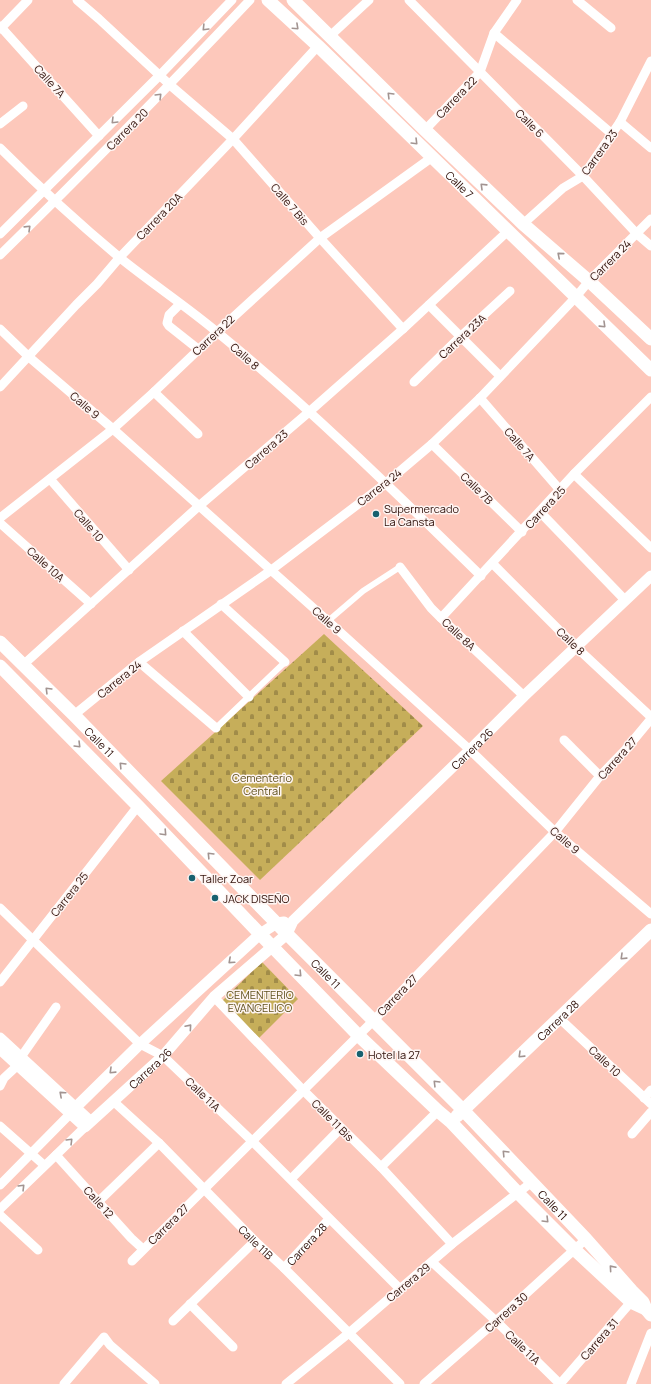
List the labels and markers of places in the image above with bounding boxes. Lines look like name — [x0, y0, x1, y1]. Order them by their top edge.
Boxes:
place label: Supermercado La Cansta — [384, 501, 459, 529]
marker: Supermercado La Cansta — [371, 509, 381, 519]
place label: Taller Zoar — [200, 871, 253, 886]
marker: Taller Zoar — [187, 873, 197, 883]
place label: JACK DISEÑO — [223, 891, 290, 906]
marker: JACK DISEÑO — [210, 893, 220, 903]
place label: Hotel la 27 — [368, 1047, 420, 1062]
marker: Hotel la 27 — [355, 1049, 365, 1059]

